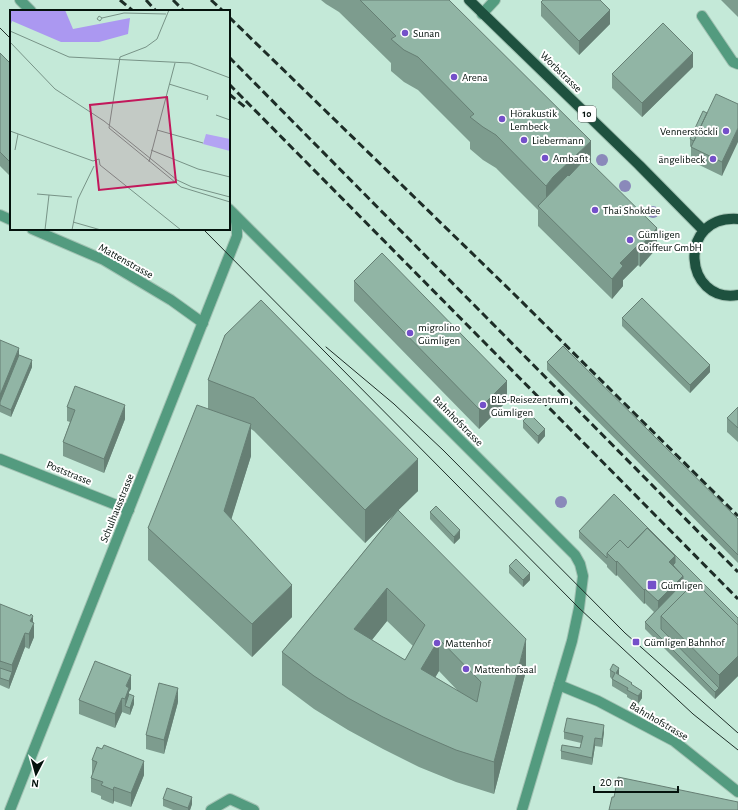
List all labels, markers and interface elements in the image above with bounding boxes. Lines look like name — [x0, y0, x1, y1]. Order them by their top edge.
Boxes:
inset map — [10, 10, 230, 230]
marker: Sunan — [400, 28, 410, 38]
place label: Sunan — [413, 28, 440, 39]
street label: Worbstrasse — [538, 50, 584, 94]
marker: Arena — [449, 72, 459, 82]
place label: Arena — [462, 72, 488, 83]
road number: 10 — [578, 106, 596, 122]
place label: Hörakustik Lembeck — [510, 108, 557, 132]
marker: Hörakustik Lembeck — [497, 114, 507, 124]
place label: Vennerstöckli — [660, 126, 718, 137]
marker: Vennerstöckli — [721, 126, 731, 136]
marker: Liebermann — [519, 135, 529, 145]
place label: Liebermann — [532, 135, 584, 146]
marker: Ambafit — [540, 153, 550, 163]
place label: Ambafit — [553, 153, 589, 164]
place label: ängelibeck — [659, 154, 705, 165]
marker: ängelibeck — [708, 154, 718, 164]
marker: Thai Shokdee — [590, 205, 600, 215]
place label: Thai Shokdee — [603, 205, 660, 216]
place label: Gümligen Coiffeur GmbH — [638, 229, 702, 253]
marker: Gümligen Coiffeur GmbH — [625, 235, 635, 245]
street label: Mattenstrasse — [97, 242, 155, 280]
place label: migrolino Gümligen — [418, 322, 460, 346]
marker: migrolino Gümligen — [405, 328, 415, 338]
street label: Bahnhofstrasse — [431, 394, 485, 448]
place label: BLS-Reisezentrum Gümligen — [491, 394, 569, 418]
marker: BLS-Reisezentrum Gümligen — [478, 400, 488, 410]
street label: Poststrasse — [45, 459, 93, 487]
street label: Schulhausstrasse — [98, 472, 136, 544]
marker: Gümligen — [646, 579, 658, 591]
place label: Gümligen — [661, 580, 703, 591]
marker: Gümligen Bahnhof — [631, 637, 641, 647]
place label: Gümligen Bahnhof — [644, 637, 725, 648]
marker: Mattenhof — [432, 638, 442, 648]
place label: Mattenhof — [445, 638, 491, 649]
marker: Mattenhofsaal — [461, 664, 471, 674]
place label: Mattenhofsaal — [474, 664, 536, 675]
street label: Bahnhofstrasse — [628, 700, 690, 742]
north arrow — [16, 754, 56, 794]
scale bar — [594, 768, 678, 794]
text: 20 m — [600, 776, 623, 788]
text: N — [31, 778, 39, 789]

